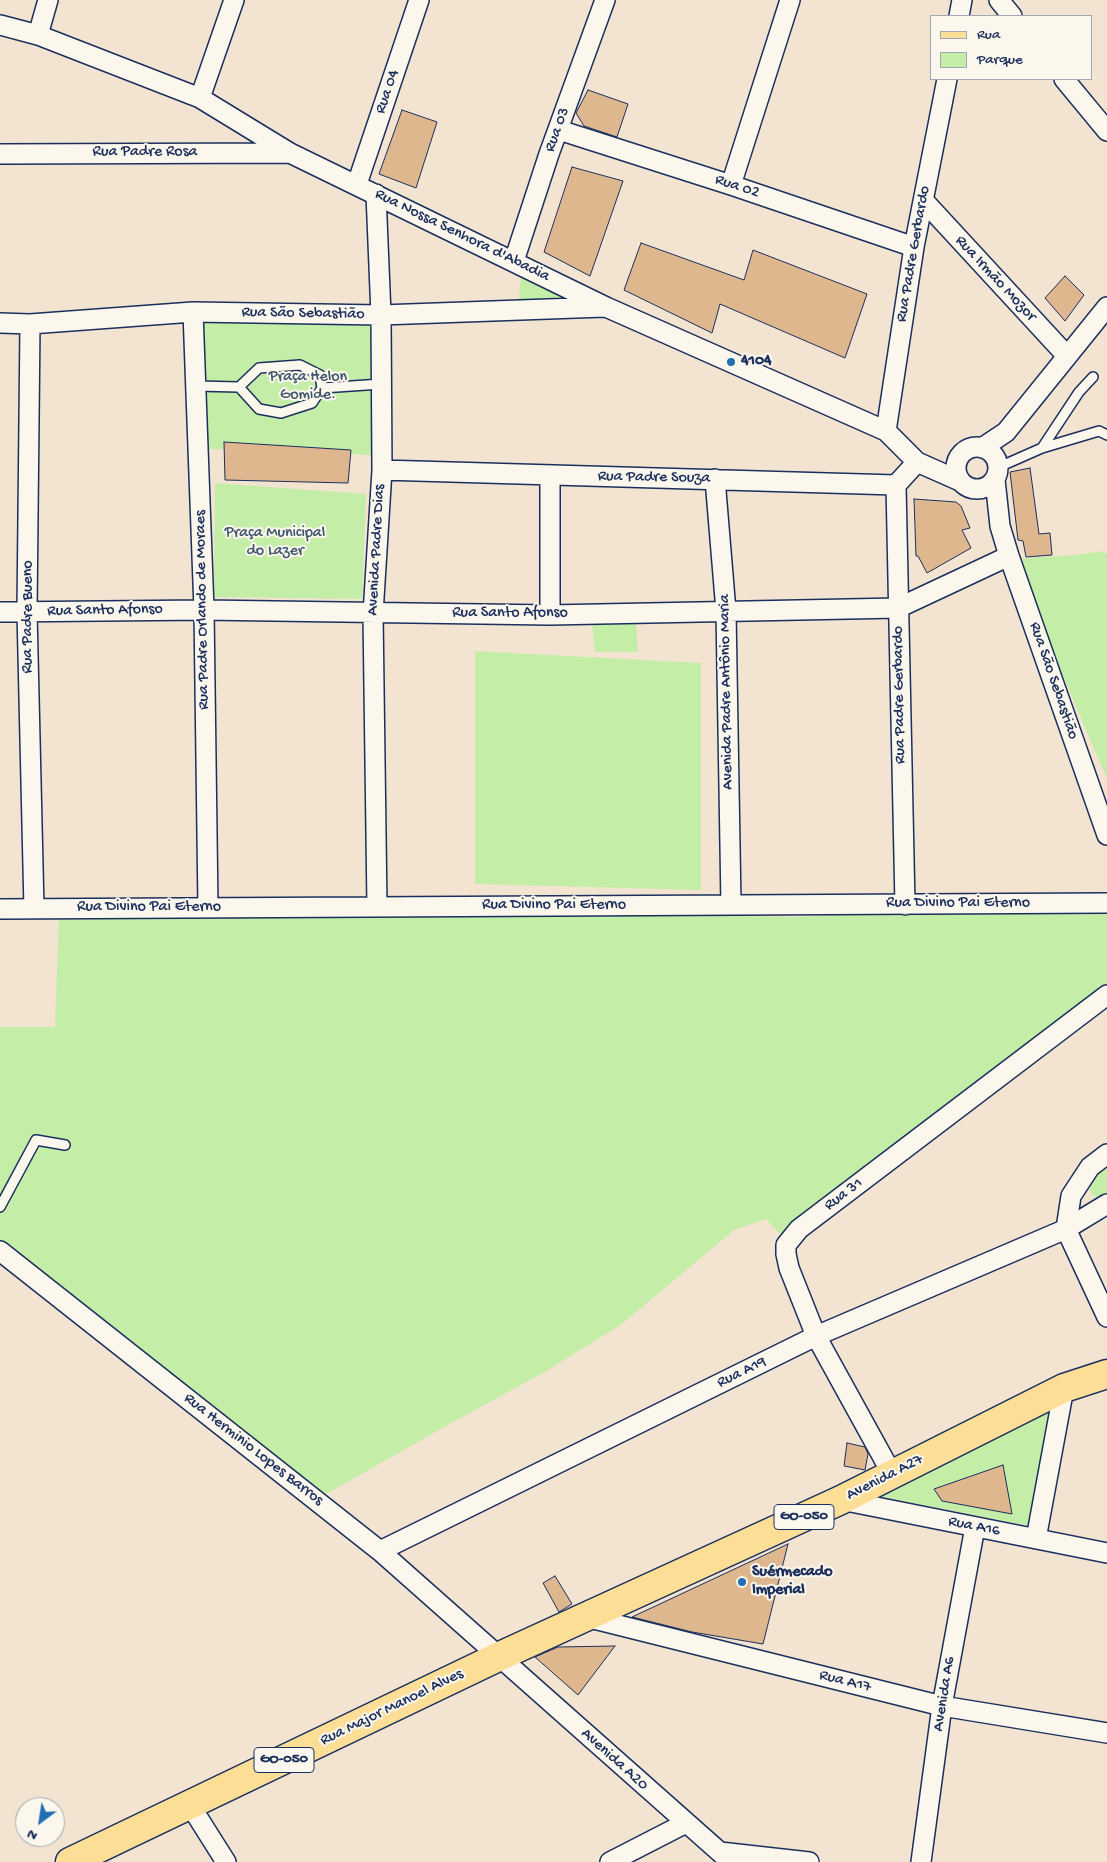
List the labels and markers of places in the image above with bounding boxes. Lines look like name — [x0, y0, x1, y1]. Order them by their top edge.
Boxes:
place label: 4104 — [741, 352, 772, 372]
marker: 4104 — [725, 356, 737, 368]
place label: Suérmecado Imperial — [752, 1563, 832, 1601]
marker: Suérmecado Imperial — [736, 1576, 748, 1588]

